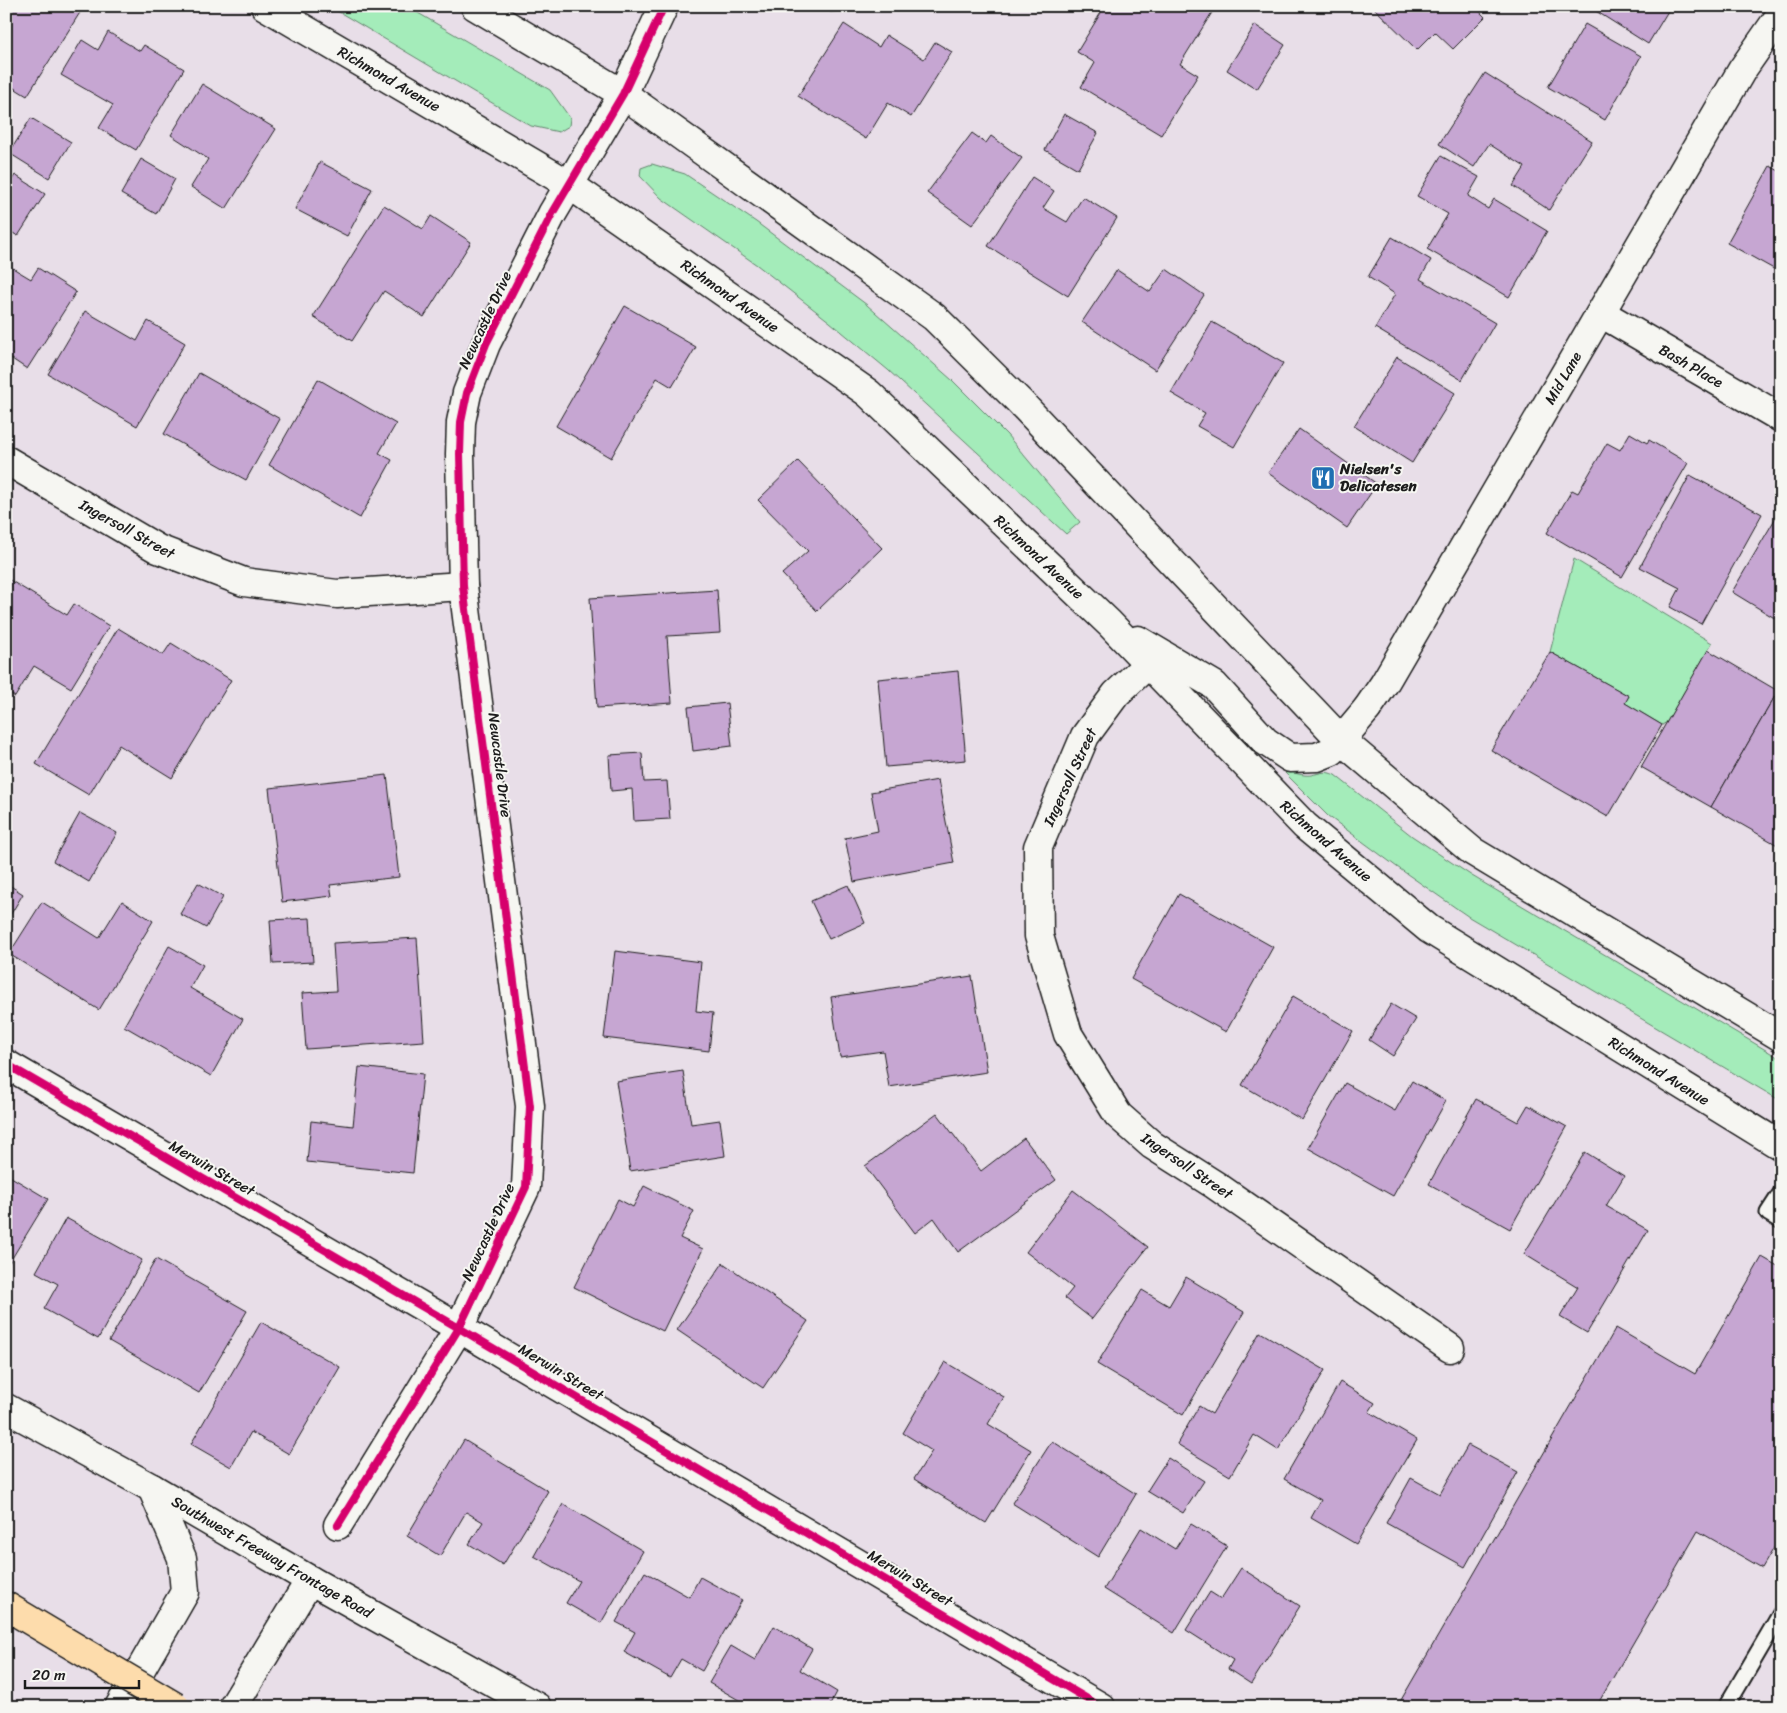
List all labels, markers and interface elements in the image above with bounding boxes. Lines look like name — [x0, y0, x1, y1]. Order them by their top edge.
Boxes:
street label: Richmond Avenue — [332, 39, 446, 119]
street label: Richmond Avenue — [675, 252, 785, 340]
street label: Newcastle Drive — [451, 266, 519, 373]
street label: Bash Place — [1654, 337, 1728, 395]
street label: Mid Lane — [1537, 346, 1589, 410]
place label: Nielsen's Delicatesen — [1339, 456, 1417, 499]
restaurant icon: Nielsen's Delicatesen — [1310, 465, 1336, 491]
street label: Ingersoll Street — [73, 491, 180, 567]
street label: Richmond Avenue — [988, 508, 1090, 606]
street label: Newcastle Drive — [481, 711, 519, 819]
street label: Ingersoll Street — [1035, 723, 1105, 831]
street label: Richmond Avenue — [1274, 793, 1378, 889]
street label: Richmond Avenue — [1603, 1029, 1715, 1113]
street label: Ingersoll Street — [1135, 1125, 1239, 1207]
street label: Merwin Street — [164, 1133, 261, 1204]
street label: Newcastle Drive — [454, 1178, 522, 1285]
street label: Merwin Street — [513, 1336, 610, 1408]
street label: Southwest Freeway Frontage Road — [166, 1489, 378, 1626]
street label: Merwin Street — [862, 1542, 959, 1614]
scale bar — [25, 1658, 139, 1690]
text: 20 m — [32, 1662, 66, 1688]

